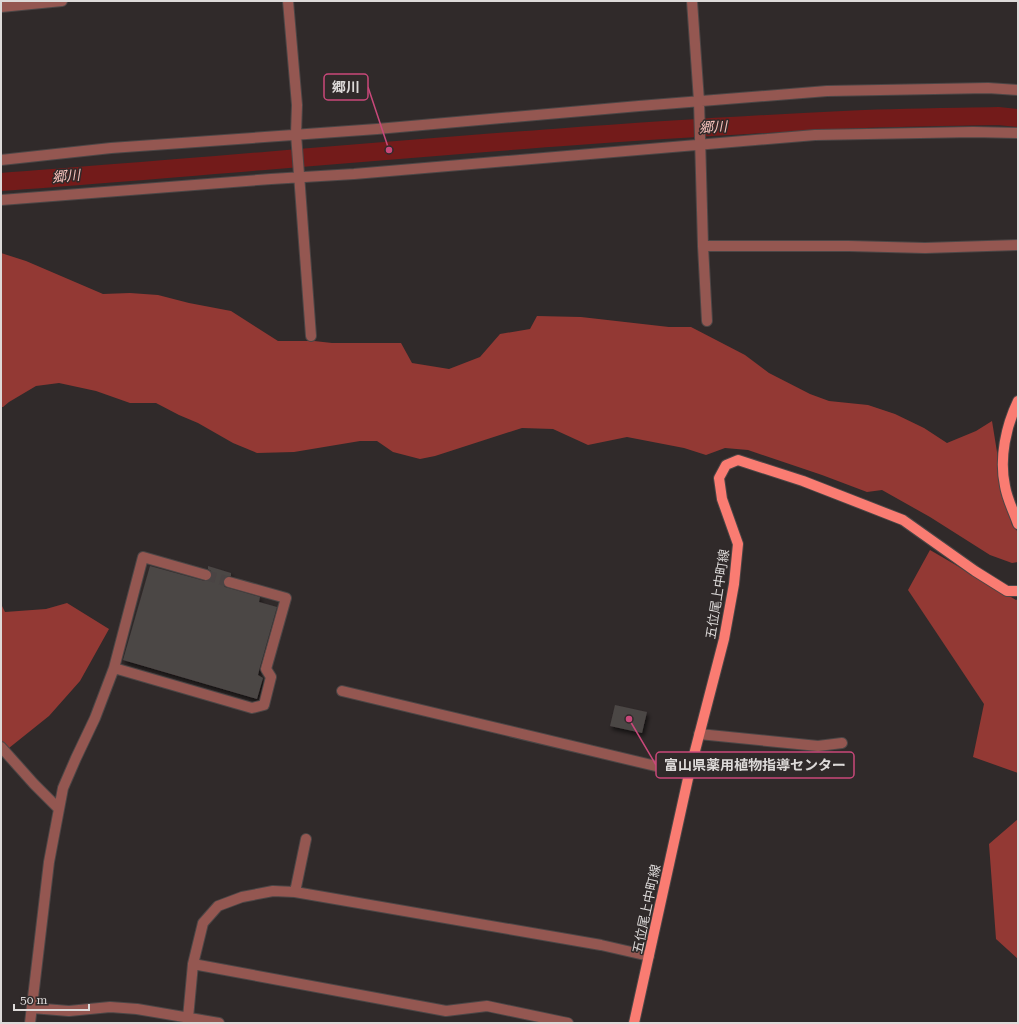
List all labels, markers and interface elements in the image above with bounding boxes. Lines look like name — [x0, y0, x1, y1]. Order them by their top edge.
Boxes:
callout: 郷川 — [324, 74, 368, 100]
text: 郷川 — [332, 79, 360, 95]
water label: 郷川 — [699, 118, 729, 136]
water label: 郷川 — [51, 167, 83, 185]
street label: 五位尾上中町線 — [703, 548, 732, 640]
callout: 富山県薬用植物指導センター — [656, 752, 854, 778]
text: 富山県薬用植物指導センター — [664, 757, 846, 773]
street label: 五位尾上中町線 — [630, 863, 663, 955]
scale bar — [14, 986, 89, 1012]
text: 50 m — [20, 993, 47, 1007]

